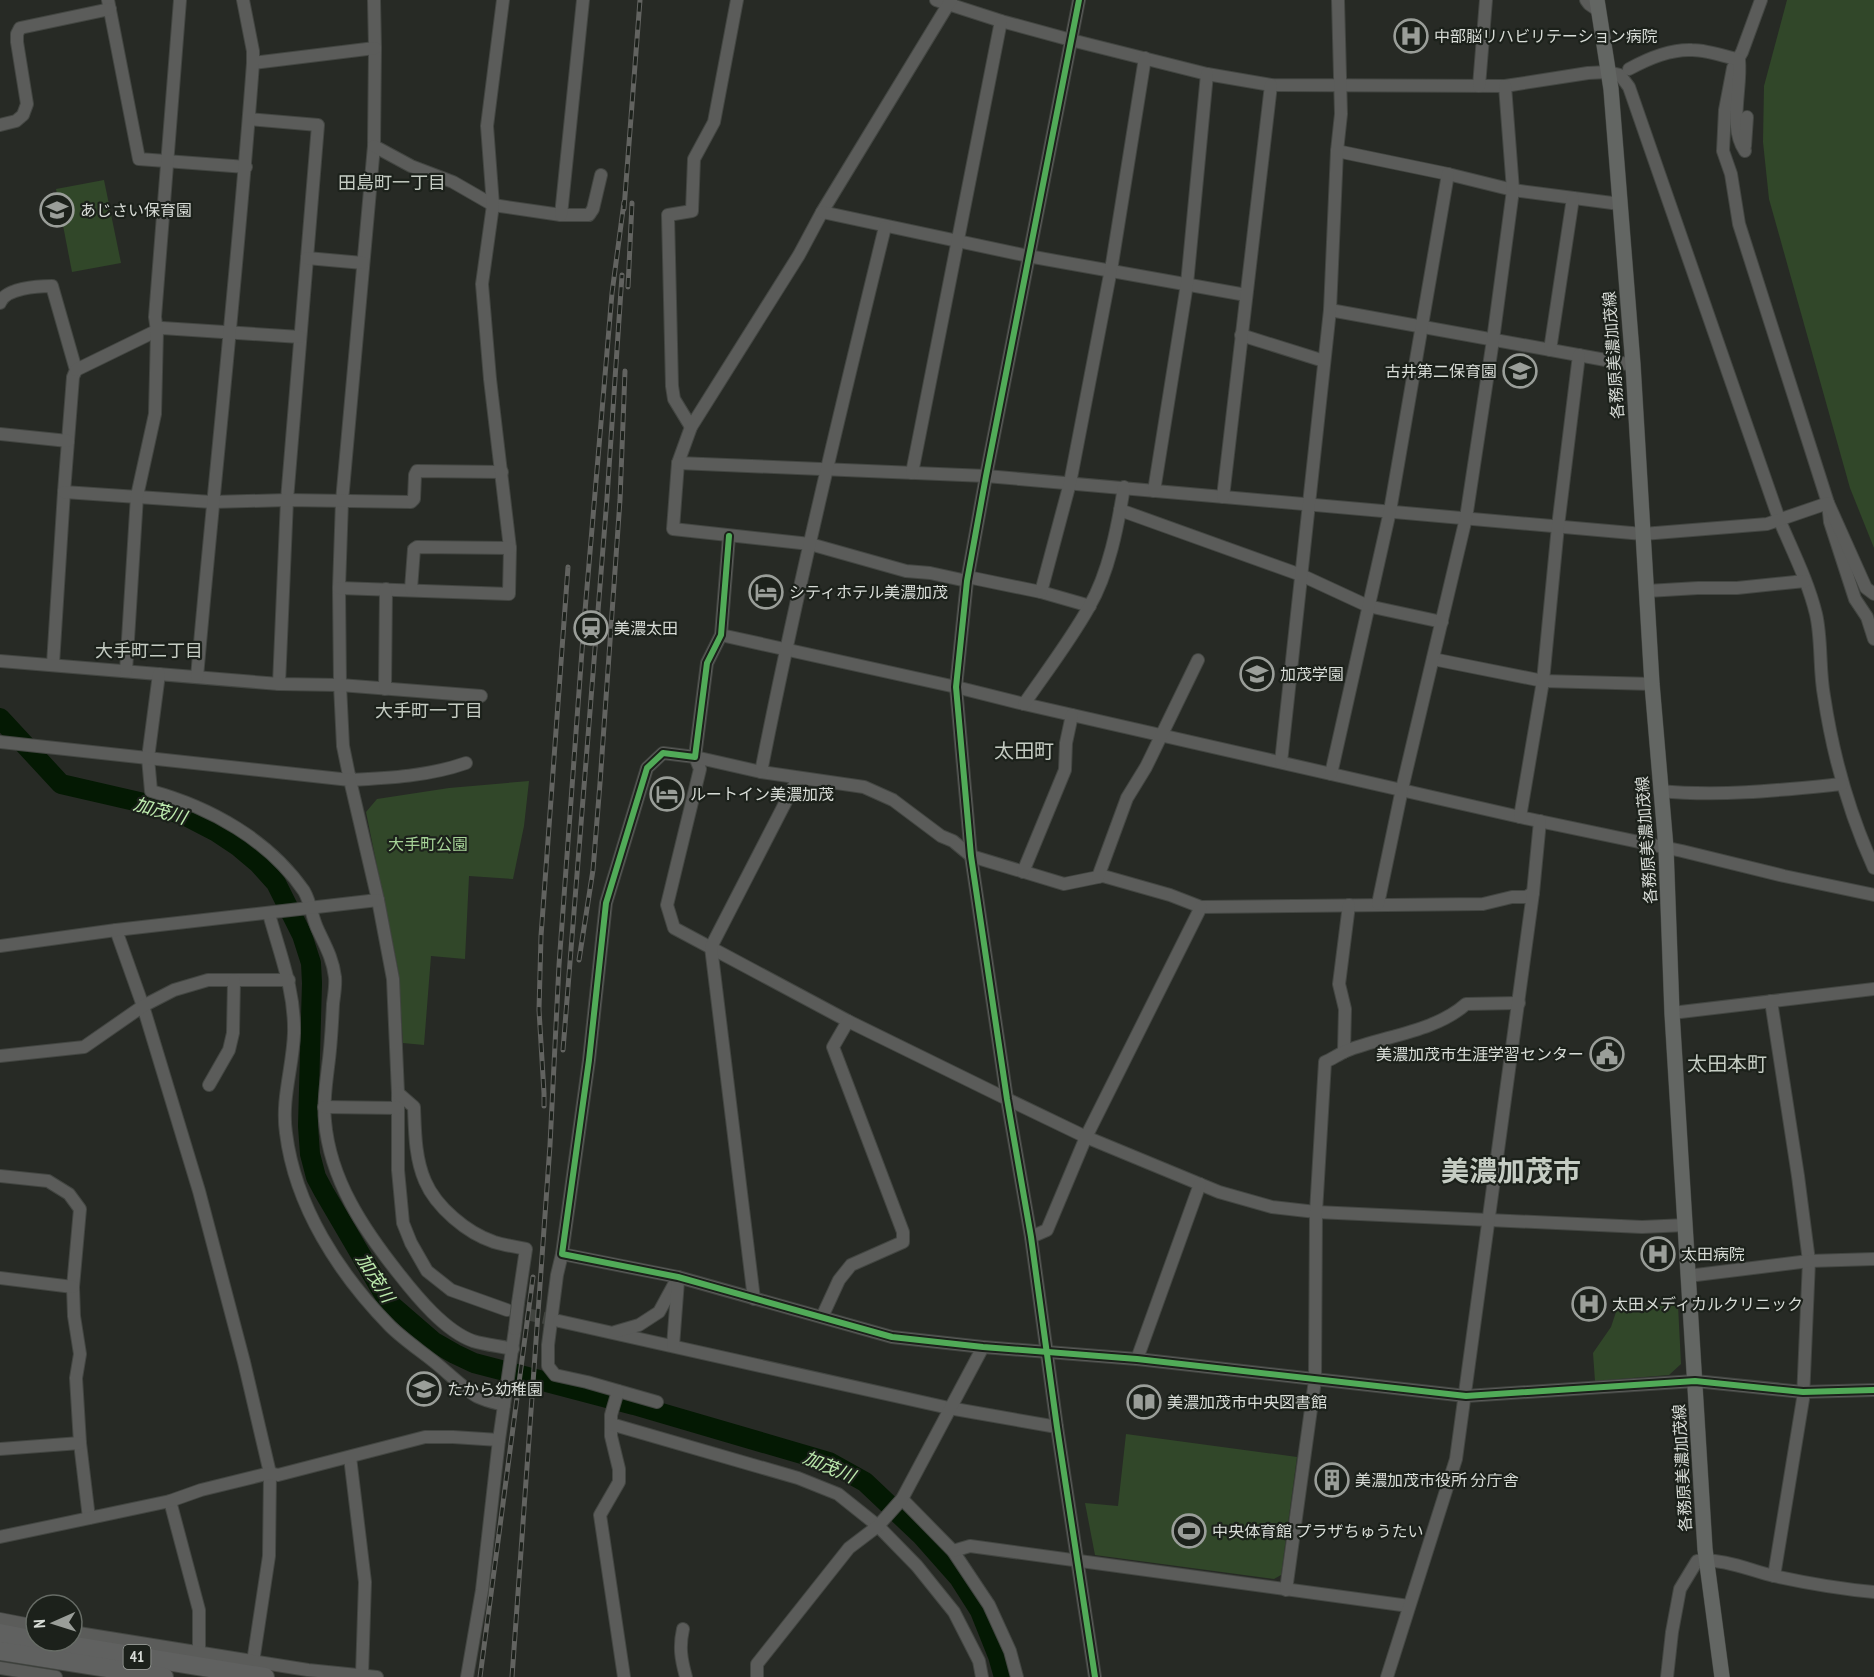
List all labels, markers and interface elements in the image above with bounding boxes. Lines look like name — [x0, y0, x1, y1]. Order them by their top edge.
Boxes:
hospital icon: 中部脳リハビリテーション病院 — [1393, 18, 1429, 54]
place label: 中部脳リハビリテーション病院 — [1434, 26, 1658, 46]
district label: 田島町一丁目 — [338, 171, 446, 194]
school or university icon: あじさい保育園 — [39, 192, 75, 228]
place label: あじさい保育園 — [80, 200, 192, 220]
street label: 各務原美濃加茂線 — [1599, 290, 1627, 420]
school or university icon: 古井第二保育園 — [1502, 353, 1538, 389]
place label: 古井第二保育園 — [1385, 361, 1497, 381]
hotel icon: シティホテル美濃加茂 — [748, 574, 784, 610]
place label: シティホテル美濃加茂 — [789, 582, 948, 602]
station icon: 美濃太田 — [573, 610, 609, 646]
place label: 美濃太田 — [614, 618, 678, 638]
district label: 大手町二丁目 — [95, 639, 203, 662]
school or university icon: 加茂学園 — [1239, 656, 1275, 692]
place label: 加茂学園 — [1280, 664, 1344, 684]
district label: 大手町一丁目 — [375, 699, 483, 722]
district label: 太田町 — [994, 738, 1054, 764]
street label: 各務原美濃加茂線 — [1632, 775, 1660, 905]
hotel icon: ルートイン美濃加茂 — [649, 776, 685, 812]
place label: ルートイン美濃加茂 — [690, 784, 834, 804]
water label: 加茂川 — [131, 792, 191, 830]
park label: 大手町公園 — [388, 834, 468, 854]
public building icon: 美濃加茂市生涯学習センター — [1589, 1036, 1625, 1072]
place label: 美濃加茂市生涯学習センター — [1376, 1044, 1584, 1064]
district label: 太田本町 — [1687, 1051, 1767, 1077]
district label: 美濃加茂市 — [1441, 1152, 1581, 1189]
hospital icon: 太田病院 — [1640, 1236, 1676, 1272]
place label: 太田病院 — [1681, 1244, 1745, 1264]
water label: 加茂川 — [351, 1249, 401, 1308]
hospital icon: 太田メディカルクリニック — [1571, 1286, 1607, 1322]
place label: 太田メディカルクリニック — [1612, 1294, 1803, 1314]
school or university icon: たから幼稚園 — [406, 1371, 442, 1407]
place label: たから幼稚園 — [447, 1379, 543, 1399]
library icon: 美濃加茂市中央図書館 — [1126, 1384, 1162, 1420]
place label: 美濃加茂市中央図書館 — [1167, 1392, 1327, 1412]
street label: 各務原美濃加茂線 — [1669, 1404, 1695, 1532]
water label: 加茂川 — [800, 1445, 860, 1488]
building icon: 美濃加茂市役所 分庁舎 — [1314, 1462, 1350, 1498]
place label: 美濃加茂市役所 分庁舎 — [1355, 1470, 1518, 1490]
sports icon: 中央体育館 プラザちゅうたい — [1171, 1513, 1207, 1549]
place label: 中央体育館 プラザちゅうたい — [1212, 1521, 1423, 1541]
north arrow — [24, 1593, 84, 1653]
text: N — [29, 1619, 49, 1629]
road number: 41 — [124, 1645, 150, 1669]

